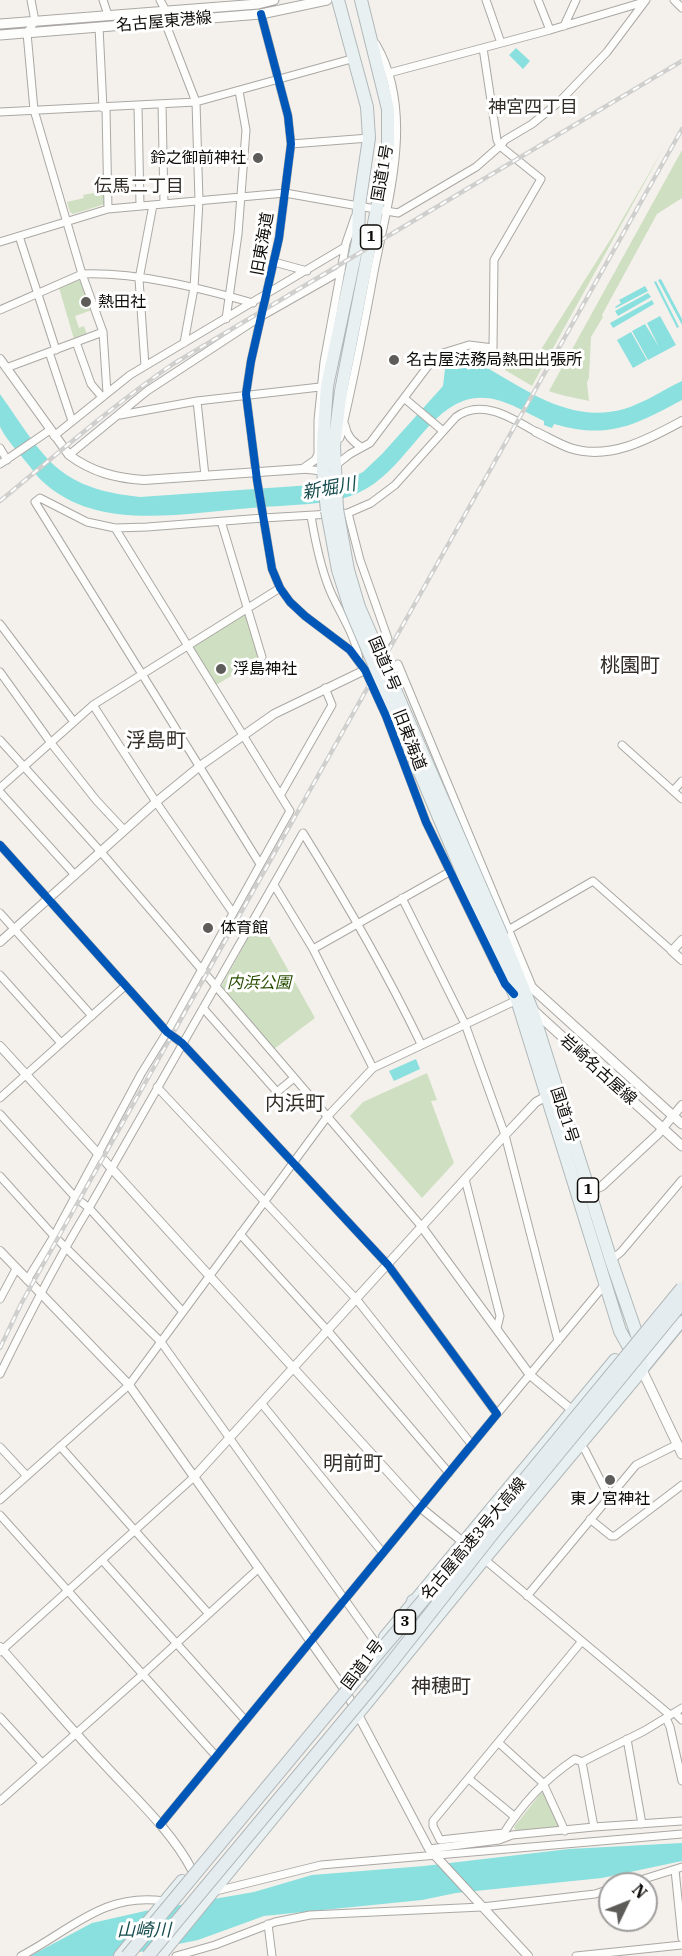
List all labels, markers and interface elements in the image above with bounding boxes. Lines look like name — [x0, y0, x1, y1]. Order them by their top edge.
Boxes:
street label: 名古屋東港線 — [115, 8, 213, 36]
district label: 神宮四丁目 — [488, 97, 578, 119]
street label: 国道1号 — [369, 143, 397, 203]
place label: 鈴之御前神社 — [150, 148, 246, 168]
marker: 鈴之御前神社 — [251, 151, 265, 165]
district label: 伝馬二丁目 — [94, 176, 184, 198]
street label: 旧東海道 — [248, 211, 278, 277]
road number: 1 — [360, 225, 382, 249]
place label: 熱田社 — [98, 292, 146, 312]
marker: 熱田社 — [79, 295, 93, 309]
place label: 名古屋法務局熱田出張所 — [406, 350, 582, 370]
marker: 名古屋法務局熱田出張所 — [387, 353, 401, 367]
water label: 新堀川 — [301, 474, 357, 504]
street label: 国道1号 — [364, 634, 404, 694]
district label: 桃園町 — [600, 654, 660, 678]
place label: 浮島神社 — [233, 659, 297, 679]
marker: 浮島神社 — [214, 662, 228, 676]
street label: 旧東海道 — [389, 707, 429, 773]
district label: 浮島町 — [126, 729, 186, 753]
place label: 体育館 — [220, 918, 268, 938]
marker: 体育館 — [201, 921, 215, 935]
park label: 内浜公園 — [227, 973, 291, 993]
street label: 岩崎名古屋線 — [556, 1031, 640, 1109]
street label: 国道1号 — [546, 1085, 582, 1145]
district label: 内浜町 — [265, 1092, 325, 1116]
road number: 1 — [578, 1178, 598, 1202]
district label: 明前町 — [323, 1452, 383, 1476]
marker: 東ノ宮神社 — [603, 1473, 617, 1487]
street label: 名古屋高速3号大高線 — [417, 1474, 531, 1604]
place label: 東ノ宮神社 — [570, 1489, 650, 1509]
road number: 3 — [394, 1610, 416, 1634]
street label: 国道1号 — [338, 1636, 388, 1694]
district label: 神穂町 — [411, 1675, 471, 1699]
north arrow — [598, 1872, 658, 1932]
text: N — [628, 1880, 651, 1903]
water label: 山崎川 — [117, 1920, 171, 1942]

